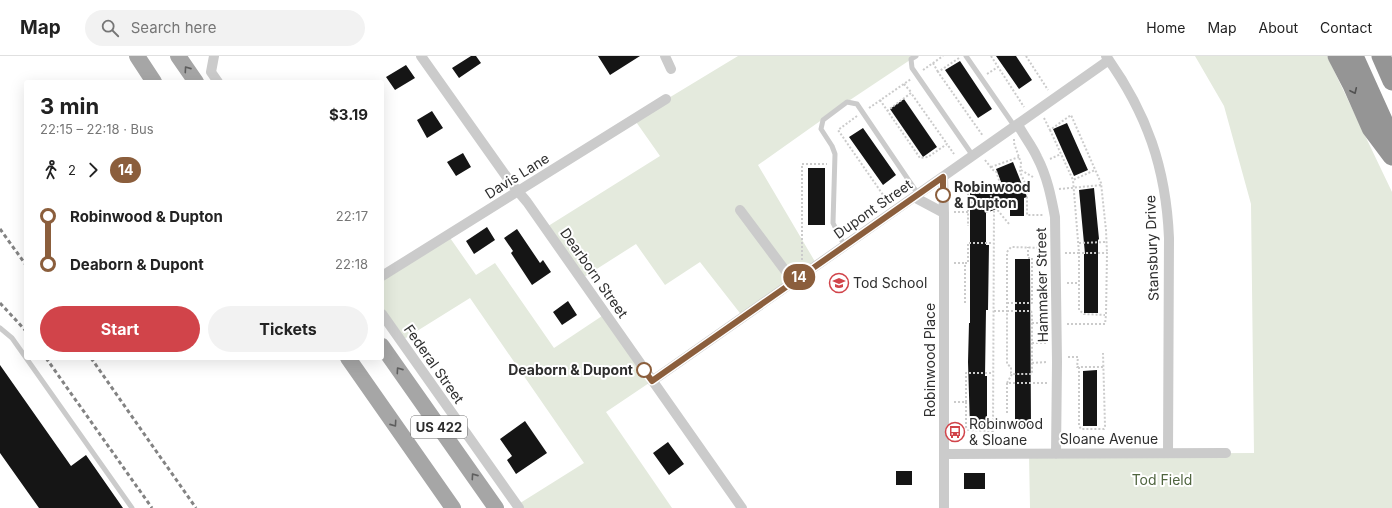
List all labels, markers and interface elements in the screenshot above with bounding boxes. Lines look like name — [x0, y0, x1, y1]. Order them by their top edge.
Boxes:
search box — [85, 10, 365, 46]
text: Map — [20, 16, 61, 39]
icon: search — [99, 17, 121, 39]
text: Search here — [131, 18, 216, 37]
text: Home — [1146, 19, 1185, 36]
text: Map — [1207, 19, 1237, 36]
text: About — [1259, 19, 1298, 36]
text: Contact — [1320, 19, 1372, 36]
one-way arrow — [184, 66, 192, 73]
one-way arrow — [1350, 87, 1358, 94]
text: 3 min — [40, 93, 99, 119]
text: $3.19 — [329, 105, 368, 124]
text: 22:15 – 22:18 · Bus — [40, 121, 154, 137]
street label: Davis Lane — [481, 149, 552, 202]
icon: walk — [40, 159, 62, 181]
icon: forward — [82, 159, 104, 181]
text: 14 — [118, 161, 133, 178]
text: 2 — [68, 162, 76, 178]
street label: Dupont Street — [830, 175, 915, 242]
place label: Robinwood & Dupton — [954, 178, 1031, 211]
marker: Robinwood & Dupton — [935, 187, 951, 203]
street label: Stansbury Drive — [1141, 195, 1162, 301]
text: Robinwood & Dupton — [70, 207, 223, 226]
text: 22:17 — [336, 208, 368, 224]
street label: Dearborn Street — [557, 224, 632, 321]
street label: Hammaker Street — [1032, 227, 1051, 343]
text: Deaborn & Dupont — [70, 255, 204, 274]
text: 22:18 — [335, 256, 368, 272]
line badge: 14 — [781, 264, 817, 290]
text: 14 — [791, 268, 807, 285]
school or university icon: Tod School — [828, 272, 850, 294]
place label: Tod School — [853, 274, 927, 291]
street label: Robinwood Place — [921, 303, 938, 417]
button: Start — [40, 306, 200, 352]
button: Tickets — [208, 306, 368, 352]
street label: Federal Street — [401, 321, 468, 407]
place label: Deaborn & Dupont — [508, 361, 633, 378]
marker: Deaborn & Dupont — [636, 362, 652, 378]
one-way arrow — [396, 367, 404, 374]
place label: Robinwood & Sloane — [969, 415, 1043, 448]
road number: US 422 — [411, 416, 467, 438]
one-way arrow — [389, 420, 396, 427]
bus stop icon: Robinwood & Sloane — [944, 421, 966, 443]
street label: Sloane Avenue — [1060, 430, 1158, 447]
park label: Tod Field — [1132, 471, 1192, 488]
one-way arrow — [472, 474, 479, 481]

